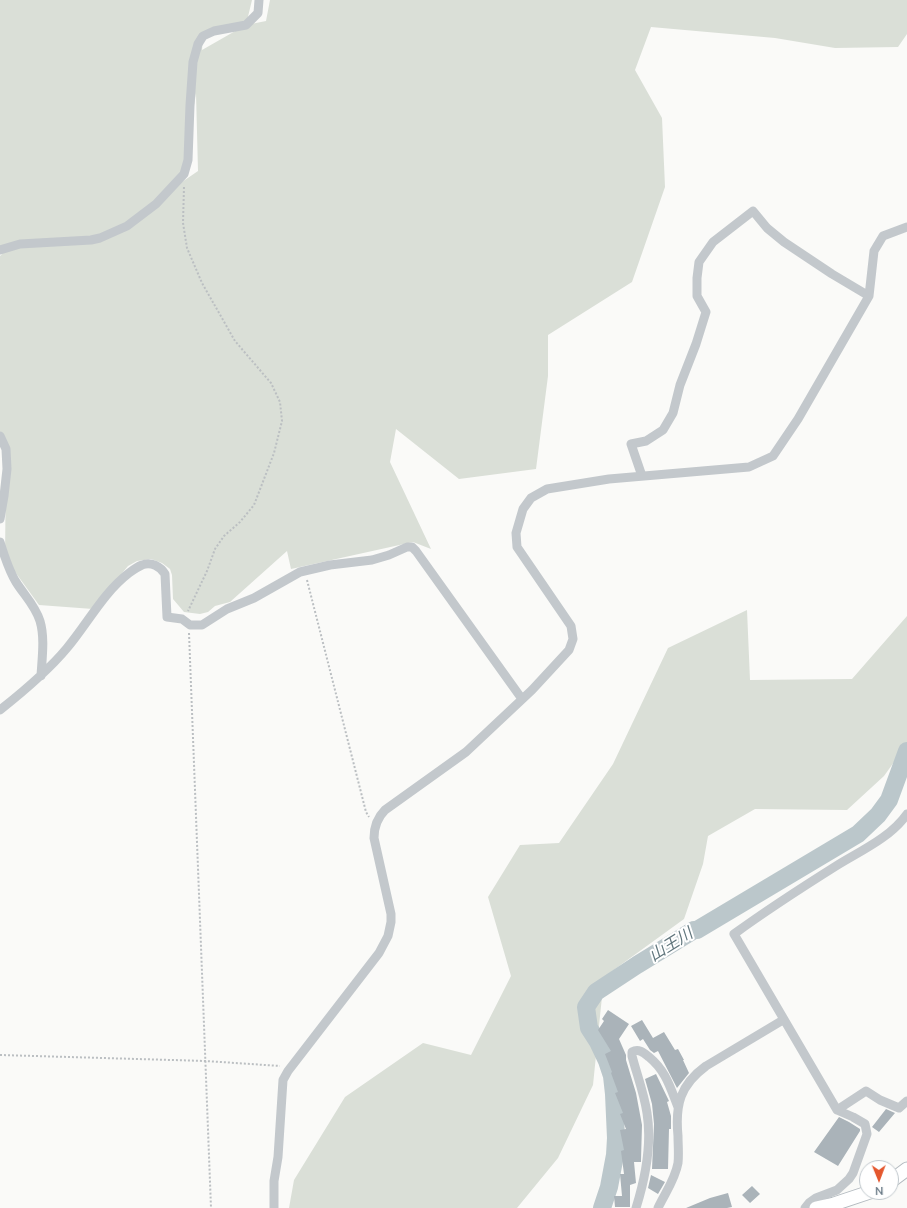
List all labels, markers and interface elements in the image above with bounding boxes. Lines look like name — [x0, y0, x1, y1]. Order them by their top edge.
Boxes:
water label: 山王川 — [646, 924, 696, 966]
north arrow — [859, 1160, 899, 1200]
text: N — [875, 1184, 883, 1198]

